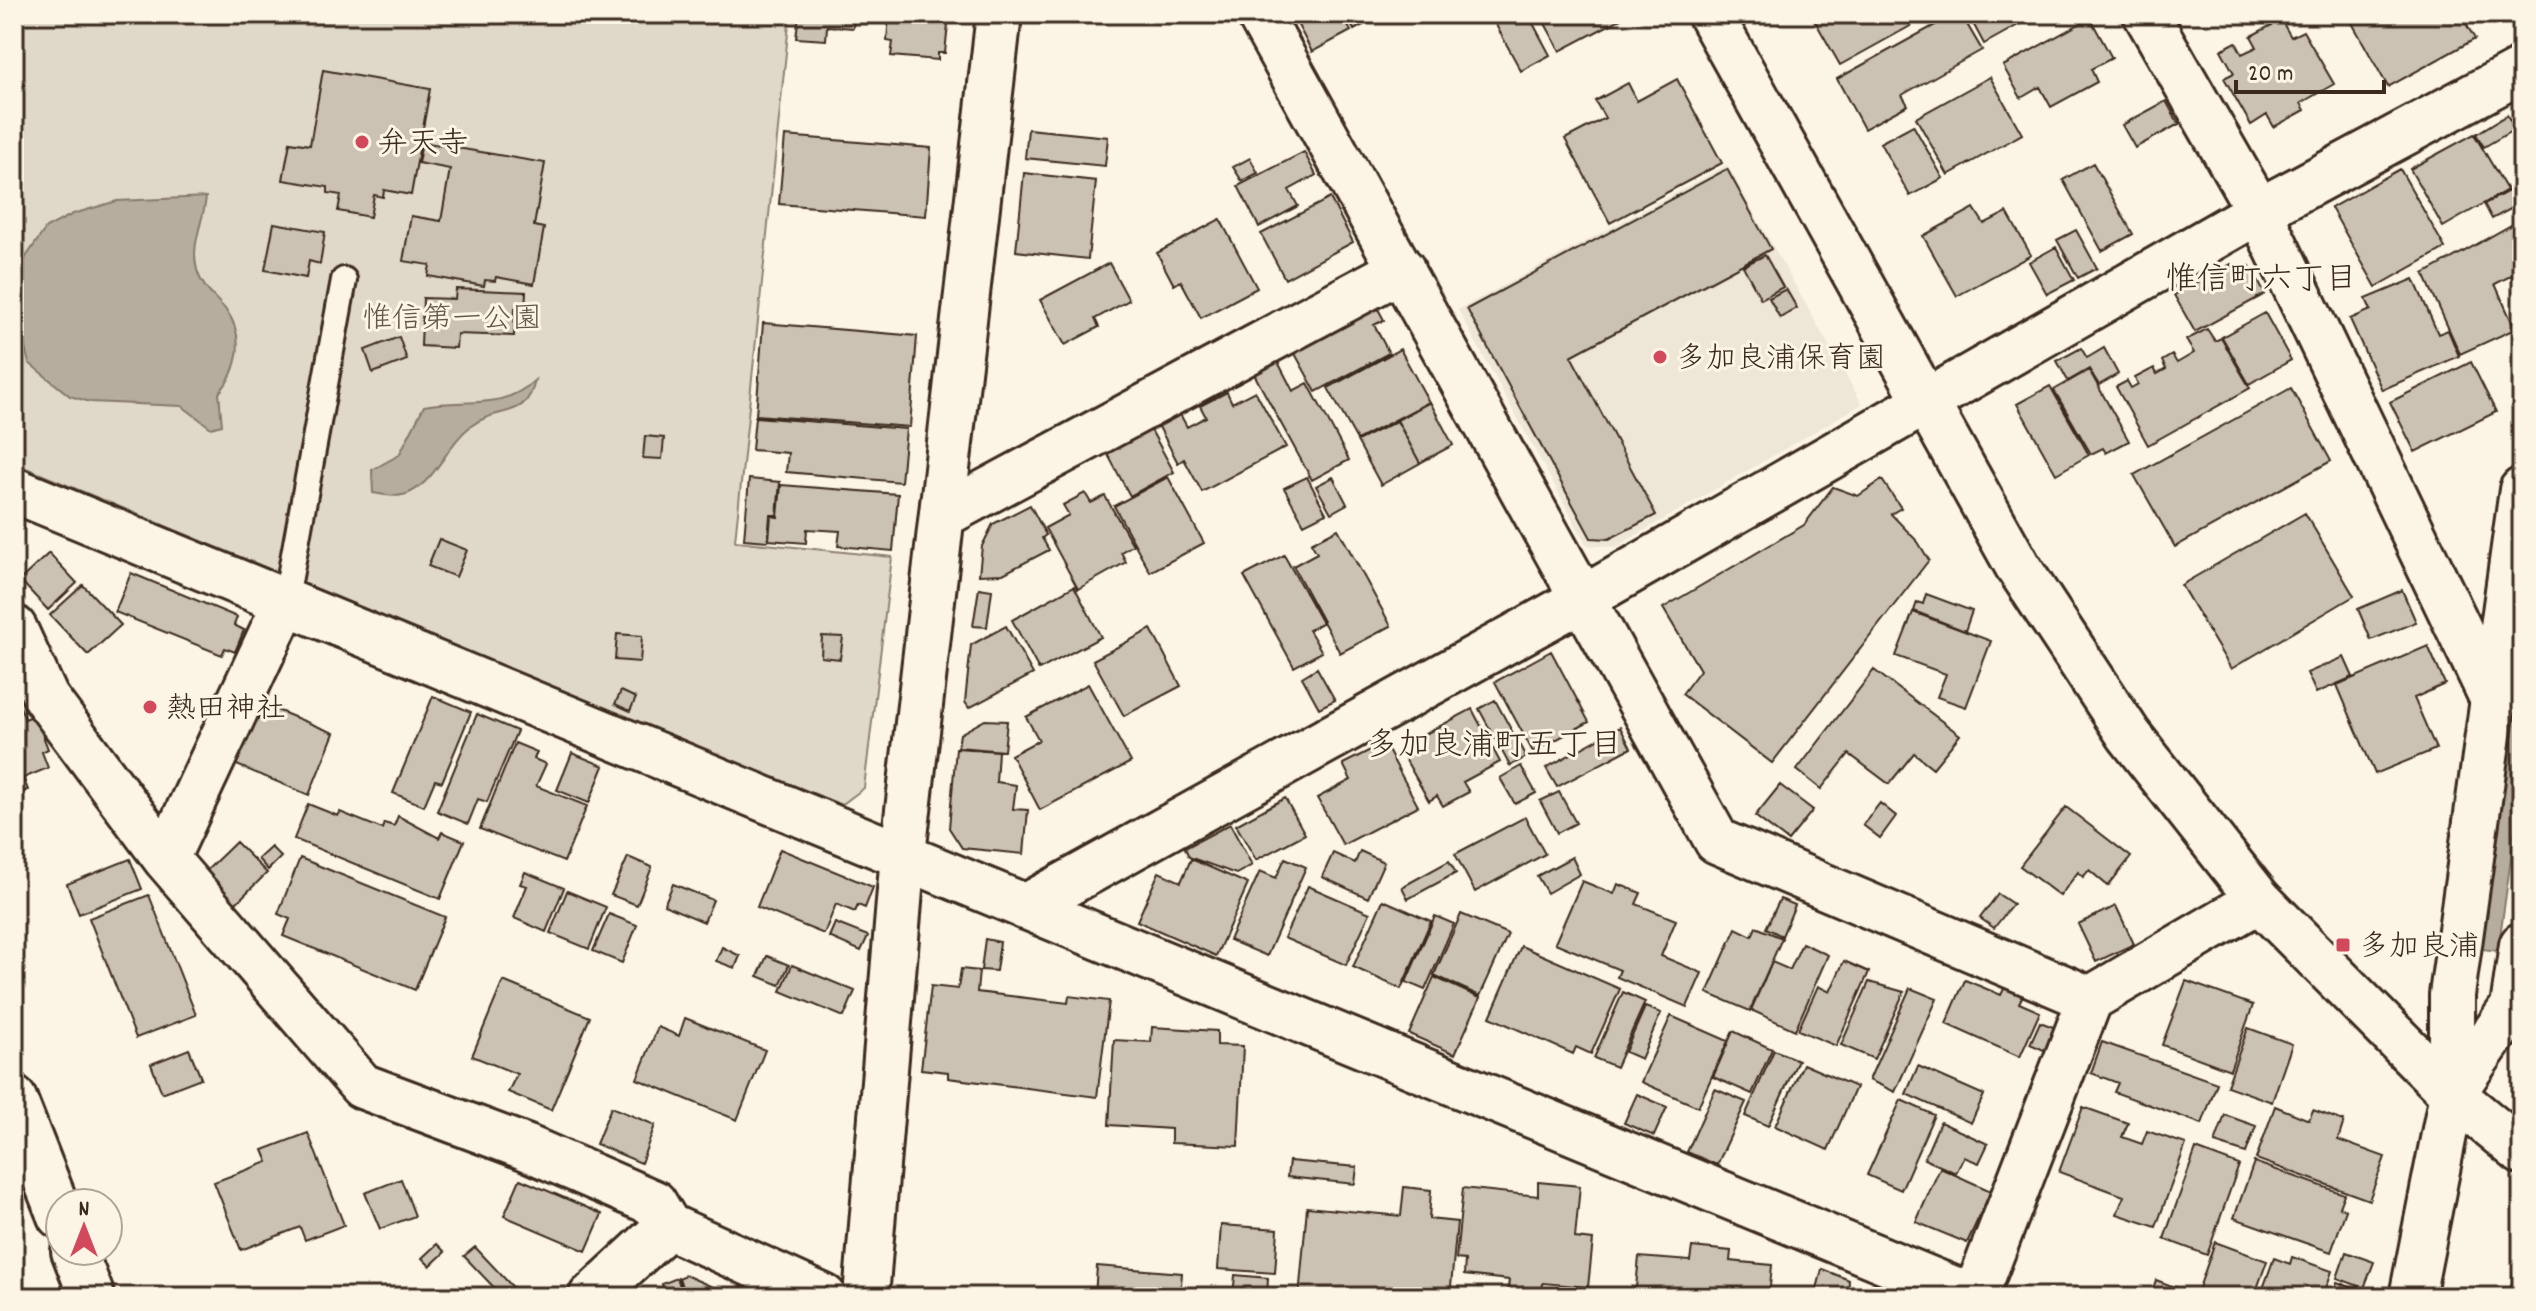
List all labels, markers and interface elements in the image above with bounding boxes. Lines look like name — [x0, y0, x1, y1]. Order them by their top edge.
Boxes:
scale bar — [2236, 44, 2384, 94]
text: 20 m — [2248, 58, 2294, 92]
place label: 弁天寺 — [378, 125, 468, 168]
marker: 弁天寺 — [353, 133, 371, 151]
district label: 惟信町六丁目 — [2165, 259, 2357, 305]
park label: 惟信第一公園 — [362, 300, 542, 343]
place label: 多加良浦保育園 — [1676, 340, 1886, 383]
marker: 多加良浦保育園 — [1651, 348, 1669, 366]
place label: 熱田神社 — [166, 690, 286, 733]
marker: 熱田神社 — [141, 698, 159, 716]
district label: 多加良浦町五丁目 — [1366, 725, 1622, 771]
place label: 多加良浦 — [2359, 928, 2479, 971]
marker: 多加良浦 — [2334, 936, 2352, 954]
north arrow — [44, 1187, 124, 1267]
text: N — [79, 1195, 90, 1226]

